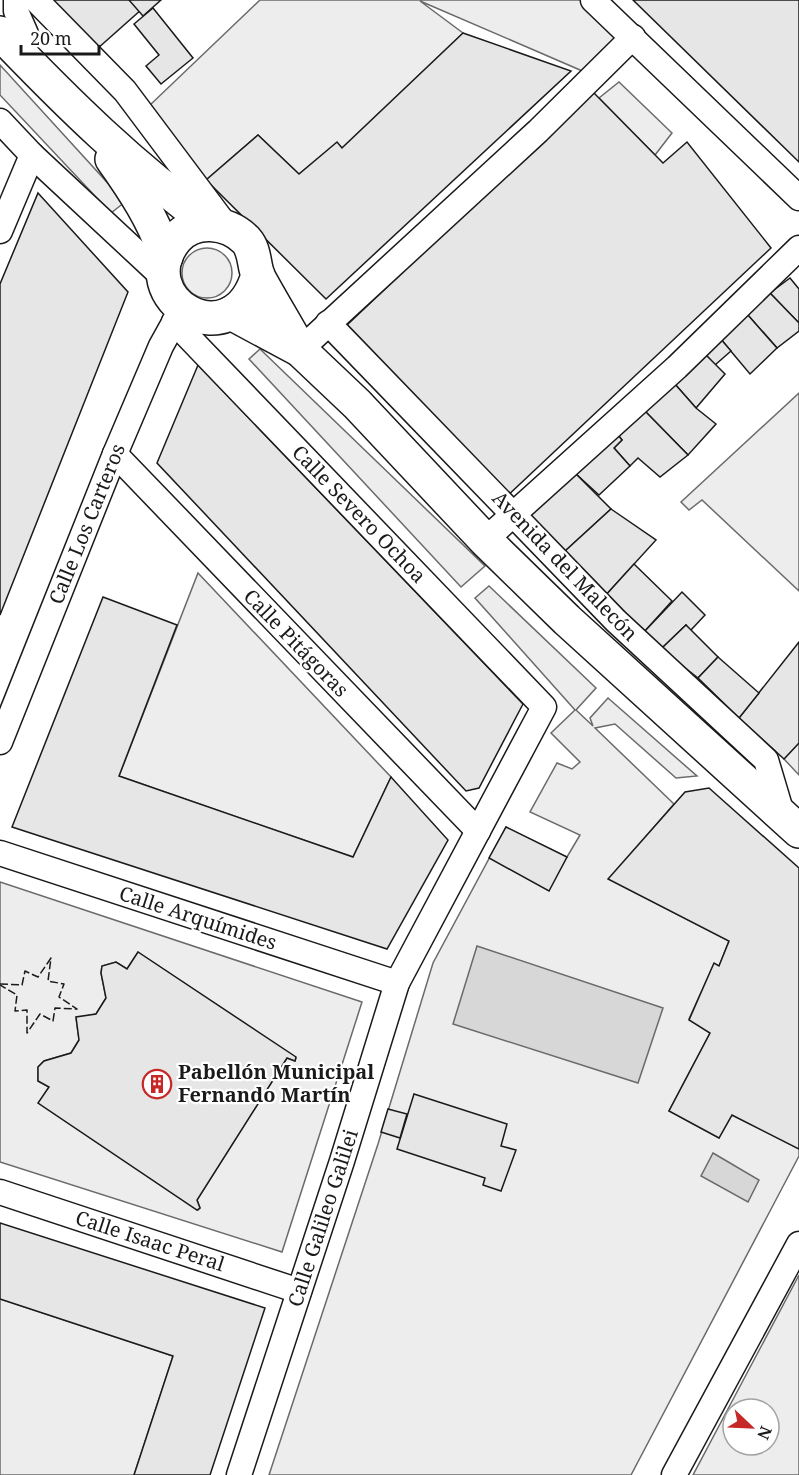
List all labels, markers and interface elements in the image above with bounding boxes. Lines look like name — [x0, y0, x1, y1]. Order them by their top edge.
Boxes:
scale bar — [21, 18, 99, 56]
text: 20 m — [30, 26, 72, 50]
street label: Calle Severo Ochoa — [286, 439, 432, 589]
street label: Calle Los Carteros — [42, 440, 131, 608]
street label: Avenida del Malecón — [487, 485, 644, 647]
street label: Calle Pitágoras — [238, 583, 355, 702]
street label: Calle Arquímides — [116, 879, 280, 956]
place label: Pabellón Municipal Fernando Martín — [178, 1058, 374, 1108]
building icon: Pabellón Municipal Fernando Martín — [141, 1068, 173, 1100]
street label: Calle Galileo Galilei — [281, 1125, 364, 1310]
street label: Calle Isaac Peral — [72, 1204, 228, 1277]
north arrow — [721, 1397, 781, 1457]
text: N — [752, 1423, 777, 1443]

